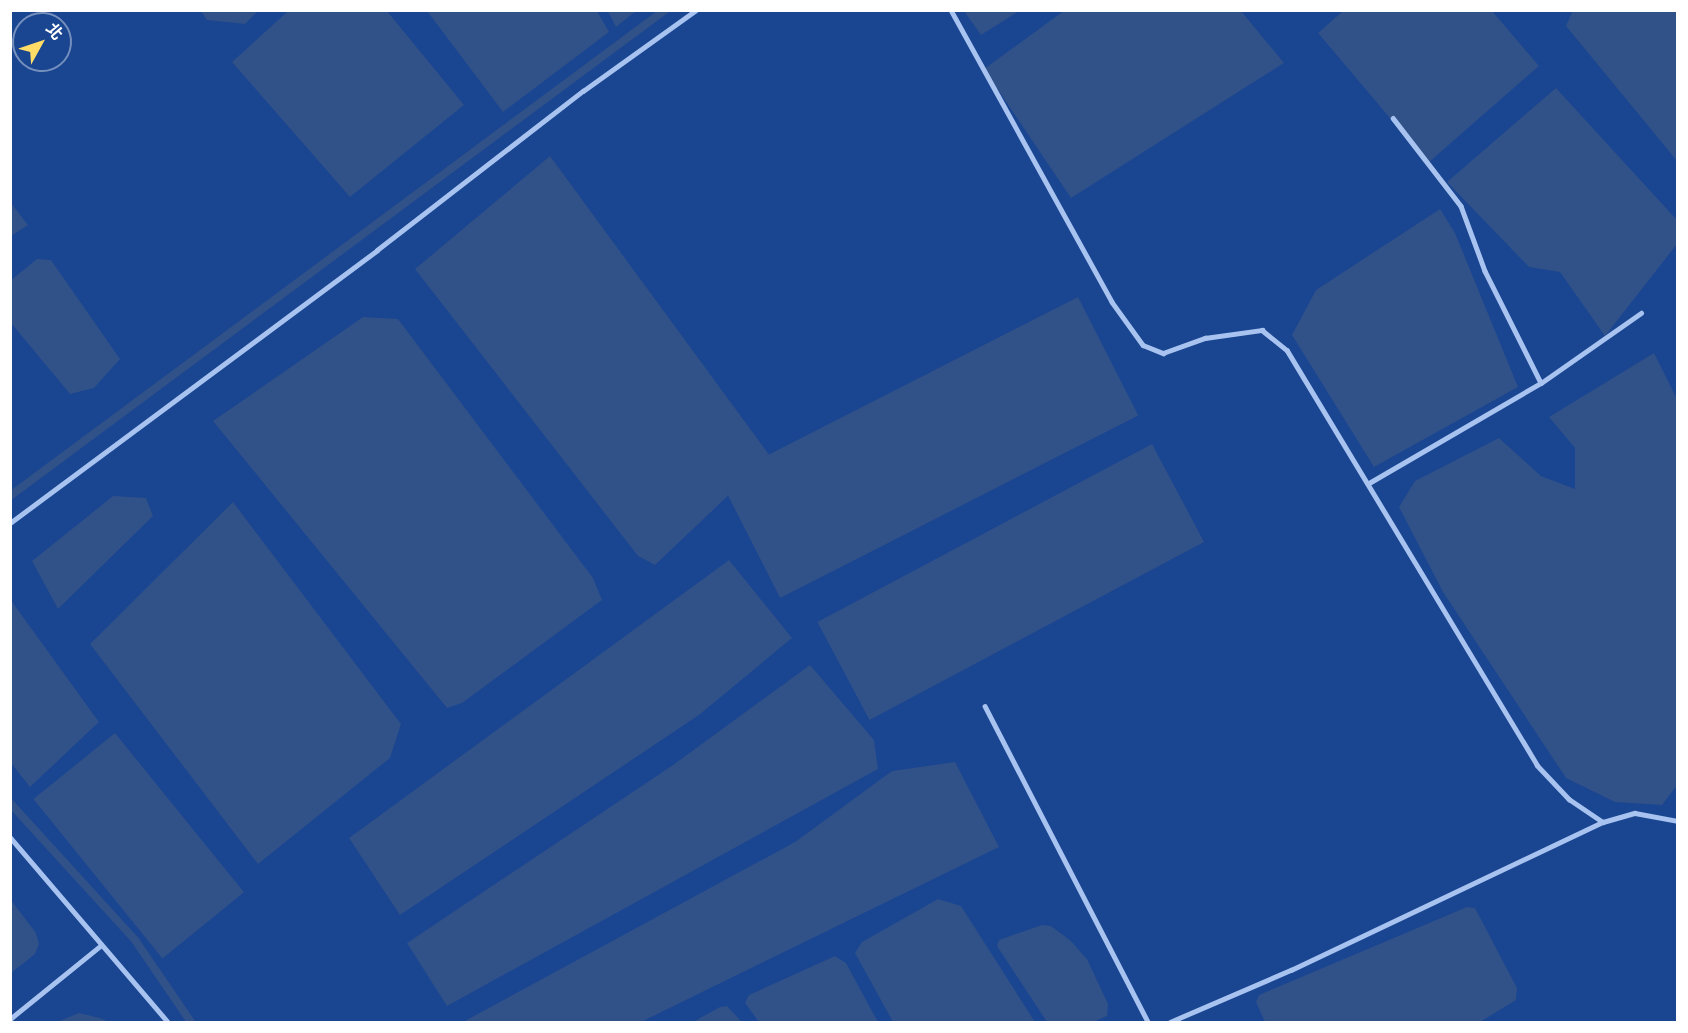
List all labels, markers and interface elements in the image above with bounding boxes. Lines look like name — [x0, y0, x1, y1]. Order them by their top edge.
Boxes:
north arrow — [12, 12, 72, 72]
text: 北 — [41, 18, 69, 45]

